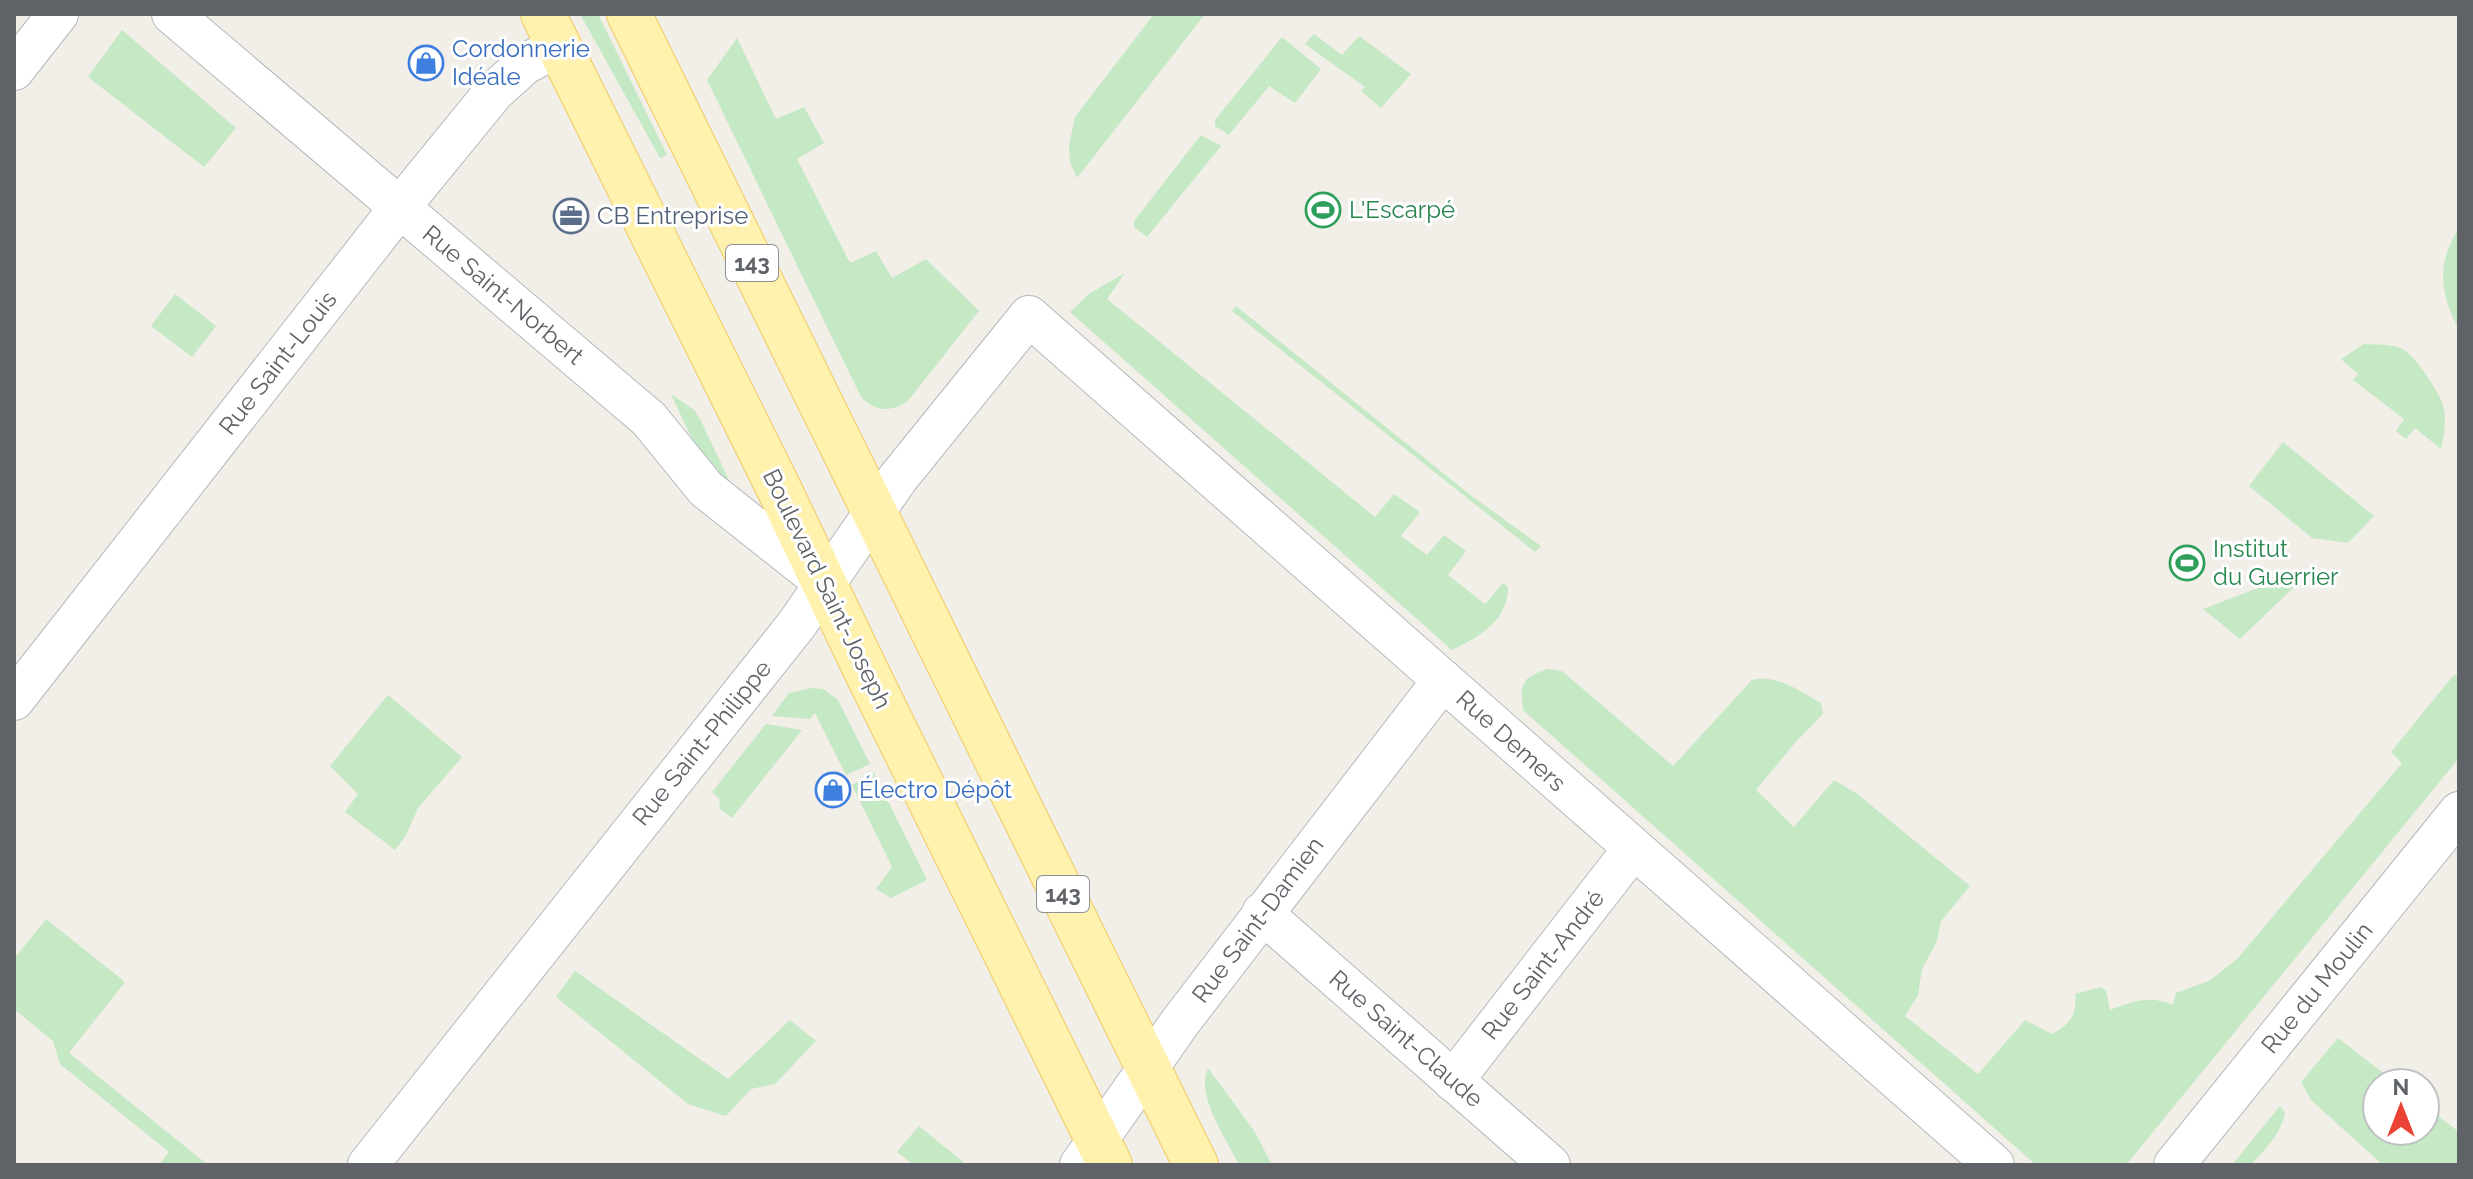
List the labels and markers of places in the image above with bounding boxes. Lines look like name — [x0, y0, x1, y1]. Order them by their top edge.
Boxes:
place label: Cordonnerie Idéale — [452, 34, 590, 91]
shop icon: Cordonnerie Idéale — [407, 44, 445, 82]
sports icon: L'Escarpé — [1304, 191, 1342, 229]
place label: L'Escarpé — [1349, 195, 1455, 224]
office icon: CB Entreprise — [552, 197, 590, 235]
place label: CB Entreprise — [597, 201, 748, 230]
place label: Institut du Guerrier — [2213, 534, 2339, 591]
sports icon: Institut du Guerrier — [2168, 544, 2206, 582]
shop icon: Électro Dépôt — [814, 771, 852, 809]
place label: Électro Dépôt — [859, 775, 1012, 804]

